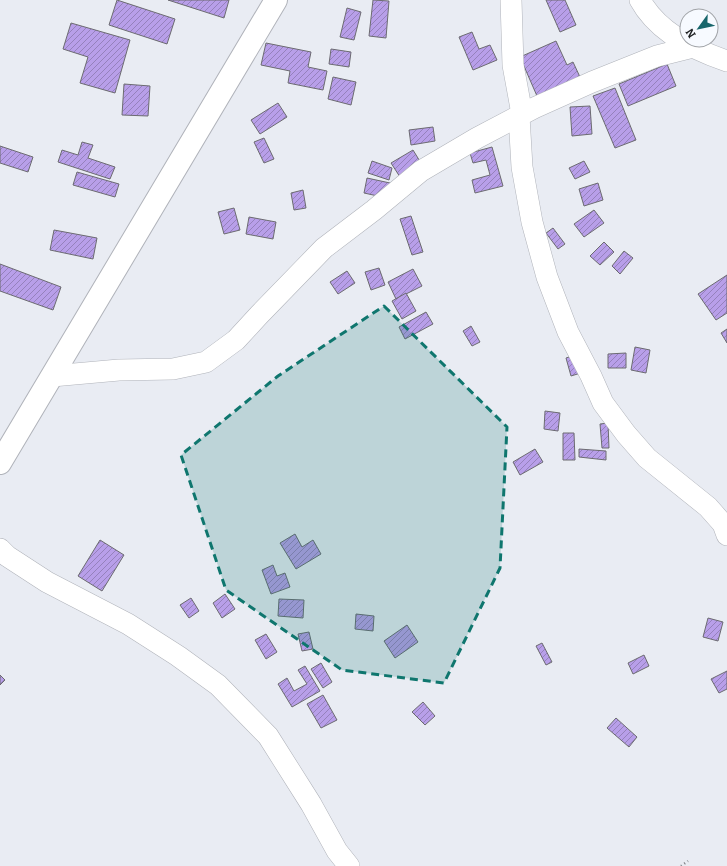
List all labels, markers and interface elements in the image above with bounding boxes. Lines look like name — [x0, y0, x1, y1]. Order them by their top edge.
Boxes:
north arrow — [679, 8, 719, 48]
text: N — [683, 26, 699, 40]

